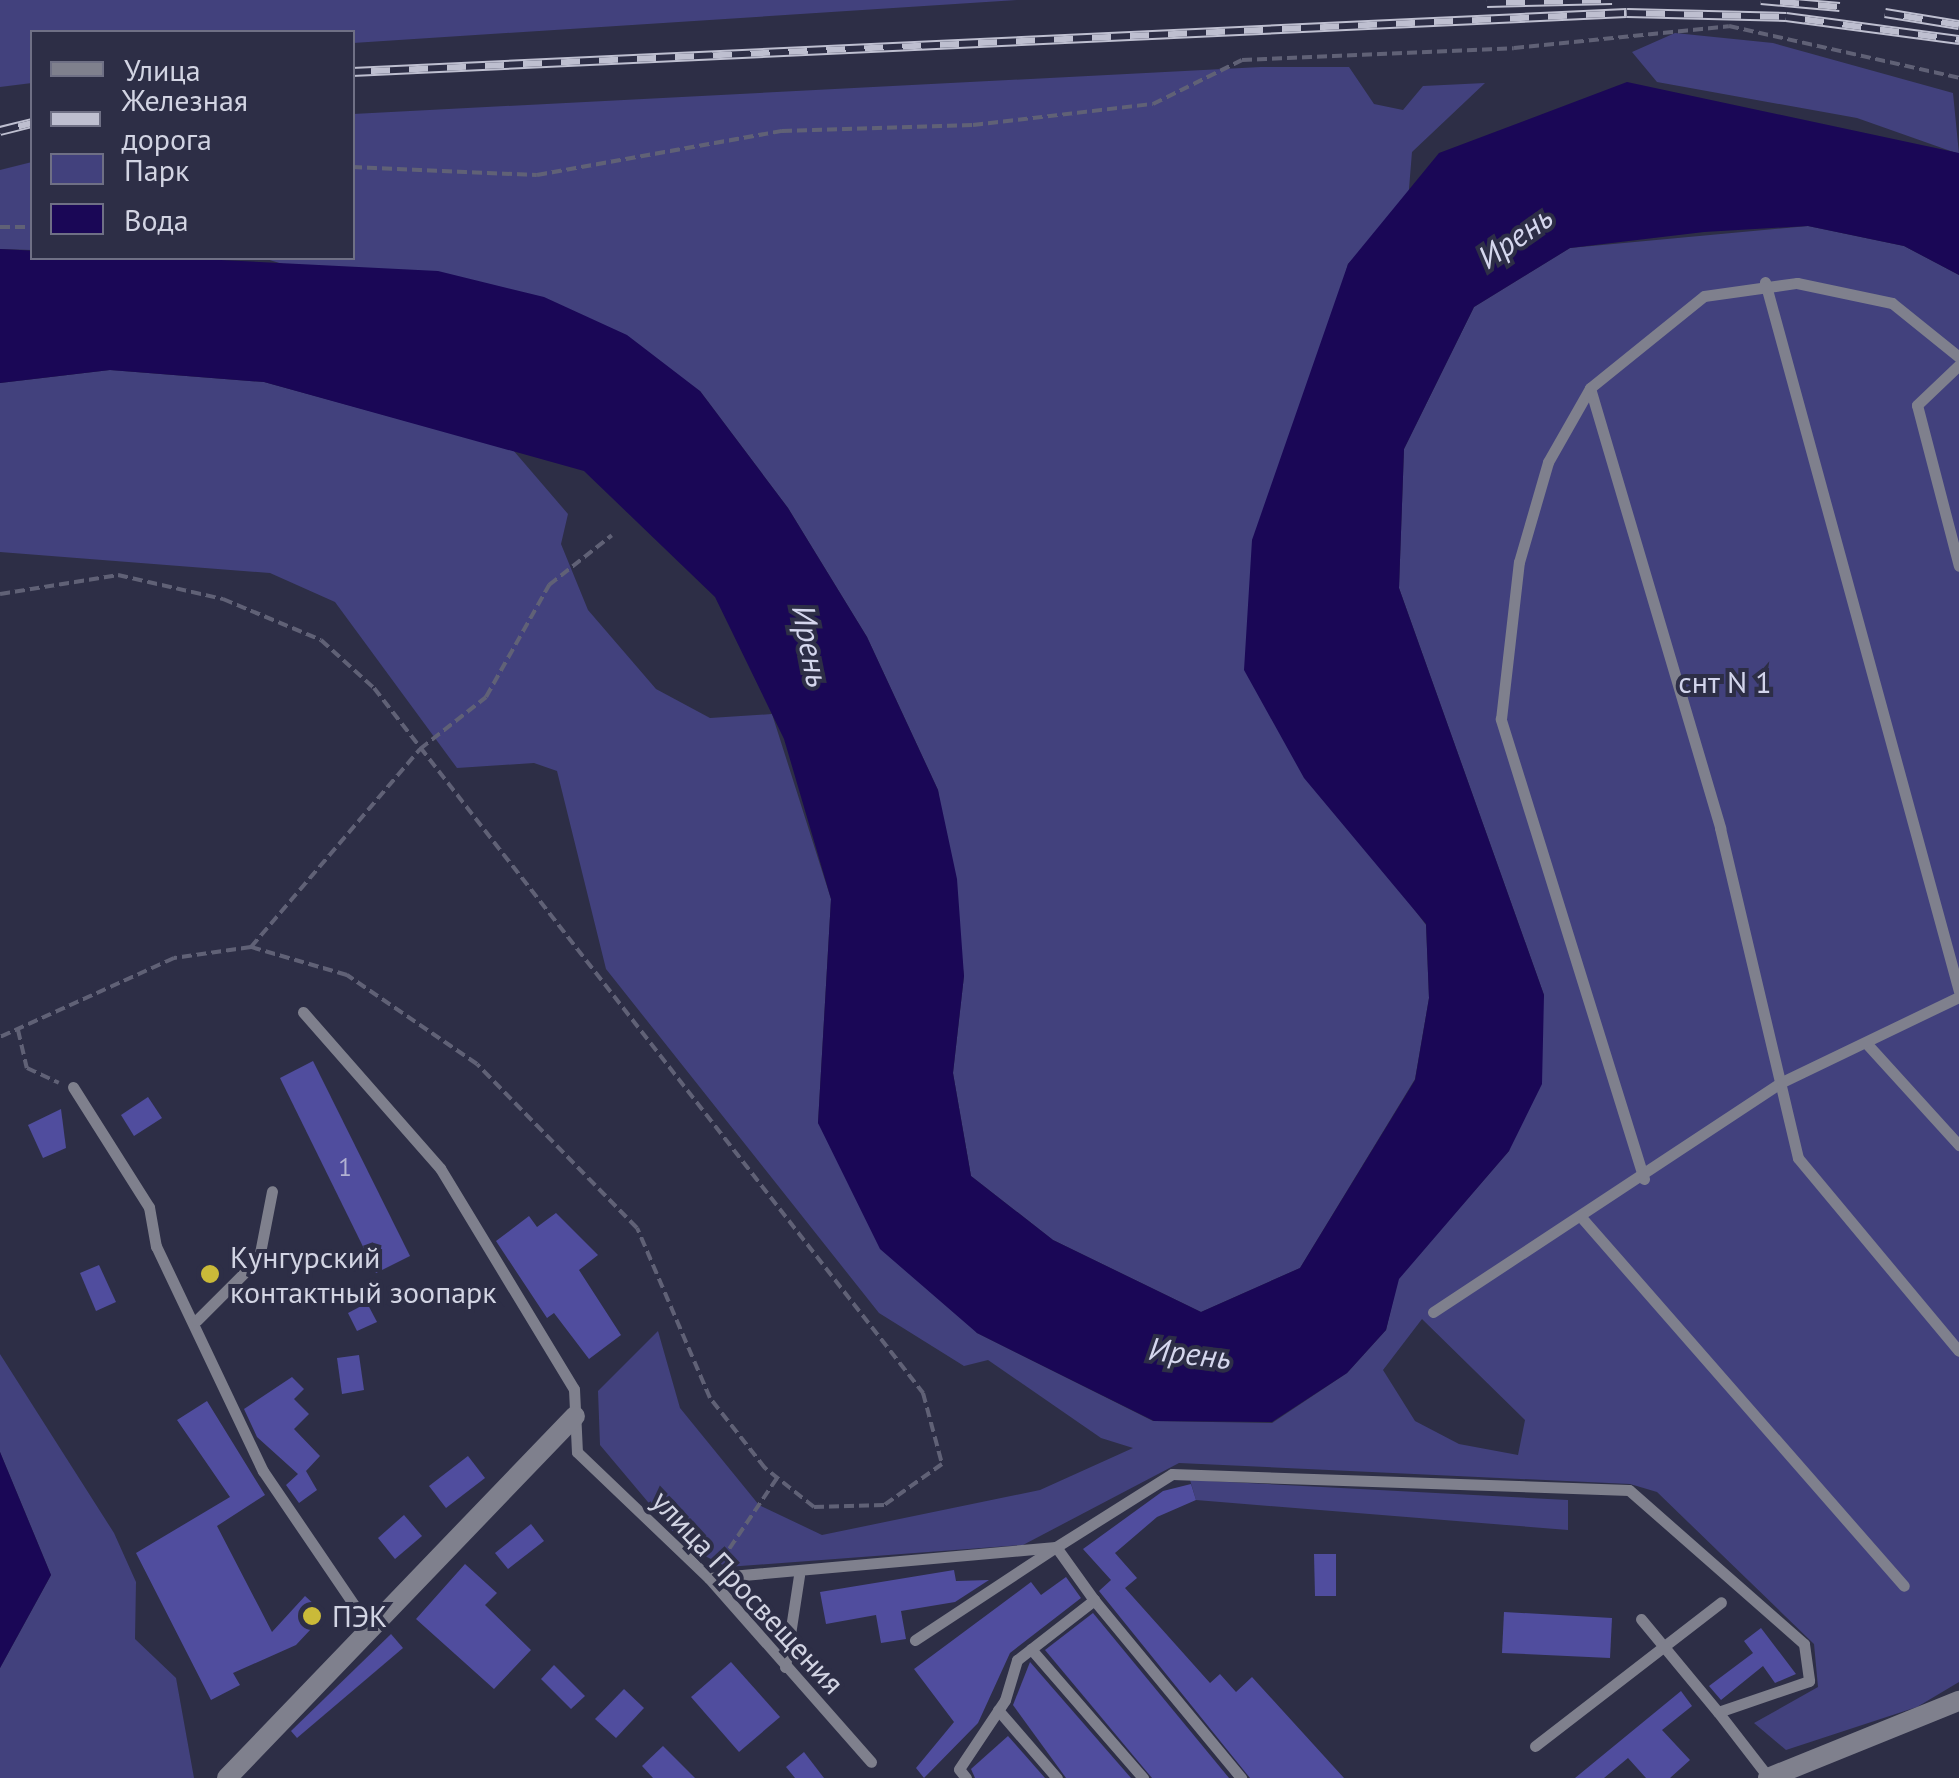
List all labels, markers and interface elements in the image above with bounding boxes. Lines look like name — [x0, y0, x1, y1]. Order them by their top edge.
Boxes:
legend — [30, 30, 355, 260]
text: Улица — [124, 50, 201, 89]
text: Железная дорога — [121, 80, 248, 158]
text: Парк — [124, 150, 189, 189]
water label: Ирень — [1470, 198, 1560, 276]
text: Вода — [124, 200, 189, 239]
water label: Ирень — [784, 602, 838, 690]
park label: снт N 1 — [1678, 664, 1772, 700]
house number: 1 — [338, 1152, 352, 1182]
place label: Кунгурский контактный зоопарк — [230, 1239, 497, 1310]
marker: Кунгурский контактный зоопарк — [199, 1263, 221, 1285]
water label: Ирень — [1147, 1329, 1233, 1377]
street label: улица Просвещения — [645, 1483, 851, 1701]
place label: ПЭК — [332, 1598, 387, 1634]
marker: ПЭК — [301, 1605, 323, 1627]

